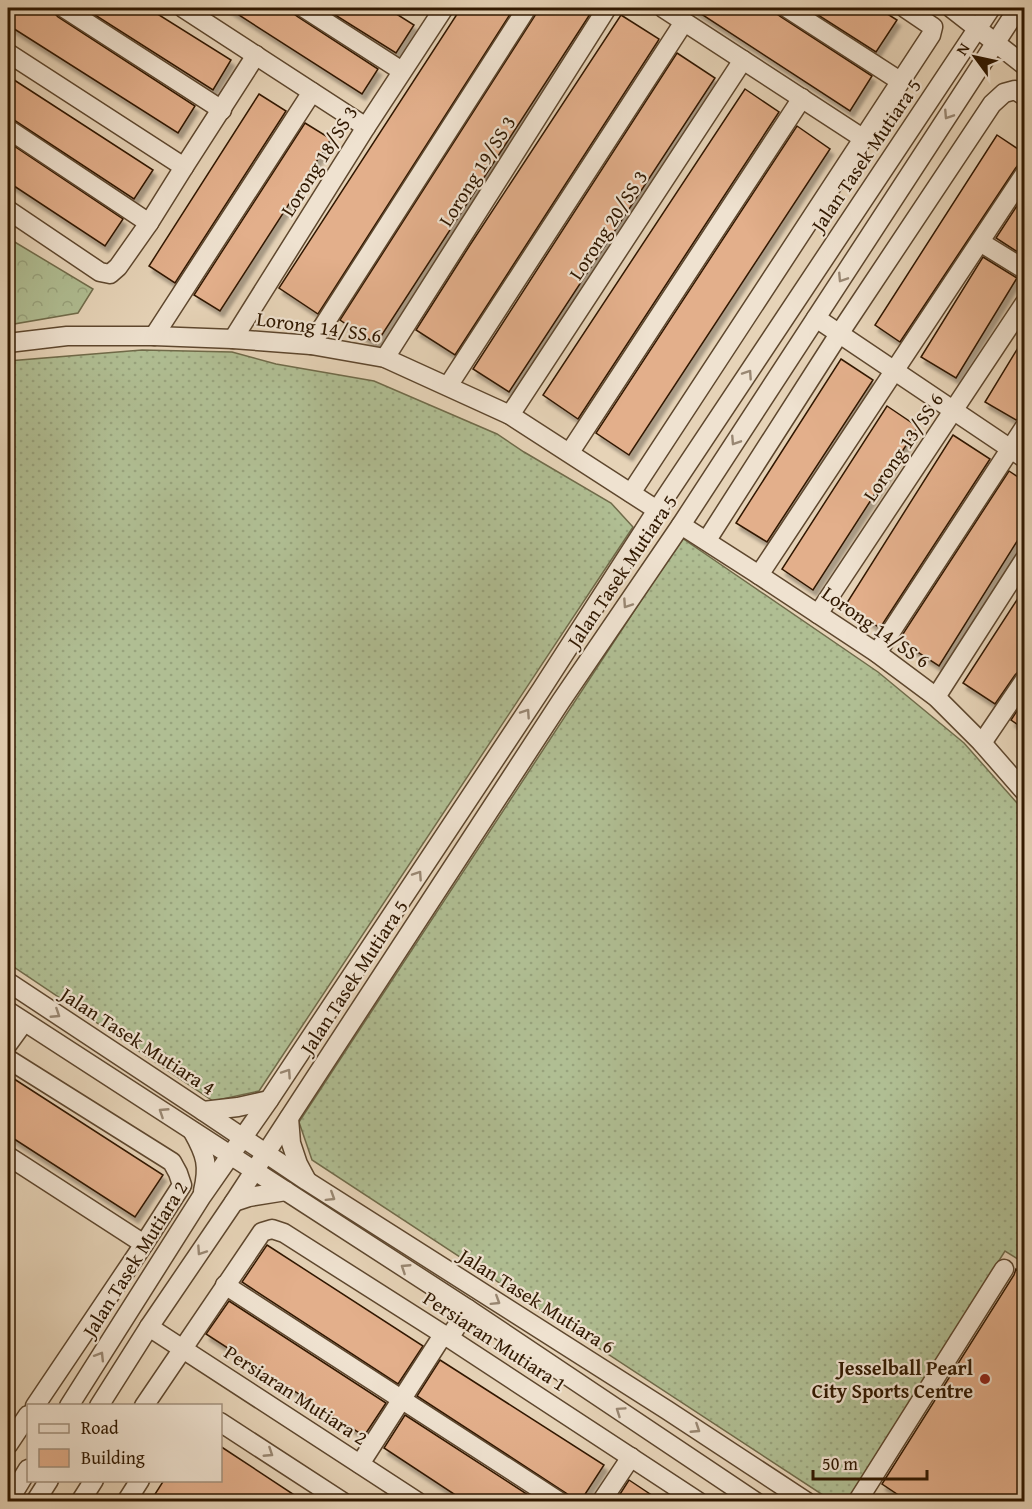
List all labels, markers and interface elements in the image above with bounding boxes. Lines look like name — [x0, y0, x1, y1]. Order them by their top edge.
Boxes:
north arrow — [945, 27, 1005, 87]
text: N — [949, 38, 976, 60]
street label: Jalan Tasek Mutiara 5 — [802, 72, 928, 240]
street label: Lorong 18/SS 3 — [273, 100, 364, 222]
one-way arrow — [945, 108, 956, 119]
street label: Lorong 19/SS 3 — [431, 110, 522, 232]
street label: Lorong 20/SS 3 — [561, 164, 654, 285]
one-way arrow — [838, 271, 849, 282]
street label: Lorong 14/SS 6 — [255, 303, 383, 350]
one-way arrow — [740, 369, 751, 380]
street label: Lorong 13/SS 6 — [855, 386, 950, 507]
one-way arrow — [731, 434, 742, 445]
street label: Jalan Tasek Mutiara 5 — [558, 488, 684, 656]
street label: Lorong 14/SS 6 — [816, 579, 936, 675]
one-way arrow — [623, 597, 634, 608]
one-way arrow — [519, 708, 530, 719]
one-way arrow — [411, 871, 423, 881]
street label: Jalan Tasek Mutiara 5 — [291, 894, 415, 1062]
street label: Jalan Tasek Mutiara 4 — [53, 978, 221, 1102]
one-way arrow — [50, 1007, 61, 1018]
one-way arrow — [280, 1069, 292, 1079]
one-way arrow — [158, 1108, 169, 1119]
street label: Jalan Tasek Mutiara 2 — [73, 1175, 194, 1345]
one-way arrow — [325, 1189, 335, 1201]
street label: Jalan Tasek Mutiara 6 — [451, 1239, 621, 1360]
one-way arrow — [197, 1244, 208, 1255]
one-way arrow — [401, 1264, 411, 1276]
street label: Persiaran Mutiara 1 — [418, 1283, 573, 1398]
one-way arrow — [489, 1294, 500, 1305]
street label: Persiaran Mutiara 2 — [219, 1337, 374, 1452]
one-way arrow — [93, 1352, 105, 1362]
place label: Jesselball Pearl City Sports Centre — [812, 1353, 973, 1405]
marker: Jesselball Pearl City Sports Centre — [978, 1372, 992, 1386]
legend — [27, 1404, 222, 1482]
one-way arrow — [616, 1407, 627, 1418]
text: Road — [81, 1414, 119, 1441]
one-way arrow — [690, 1421, 700, 1433]
scale bar — [813, 1443, 927, 1481]
text: Building — [81, 1444, 145, 1471]
one-way arrow — [263, 1446, 274, 1457]
text: 50 m — [822, 1450, 858, 1477]

